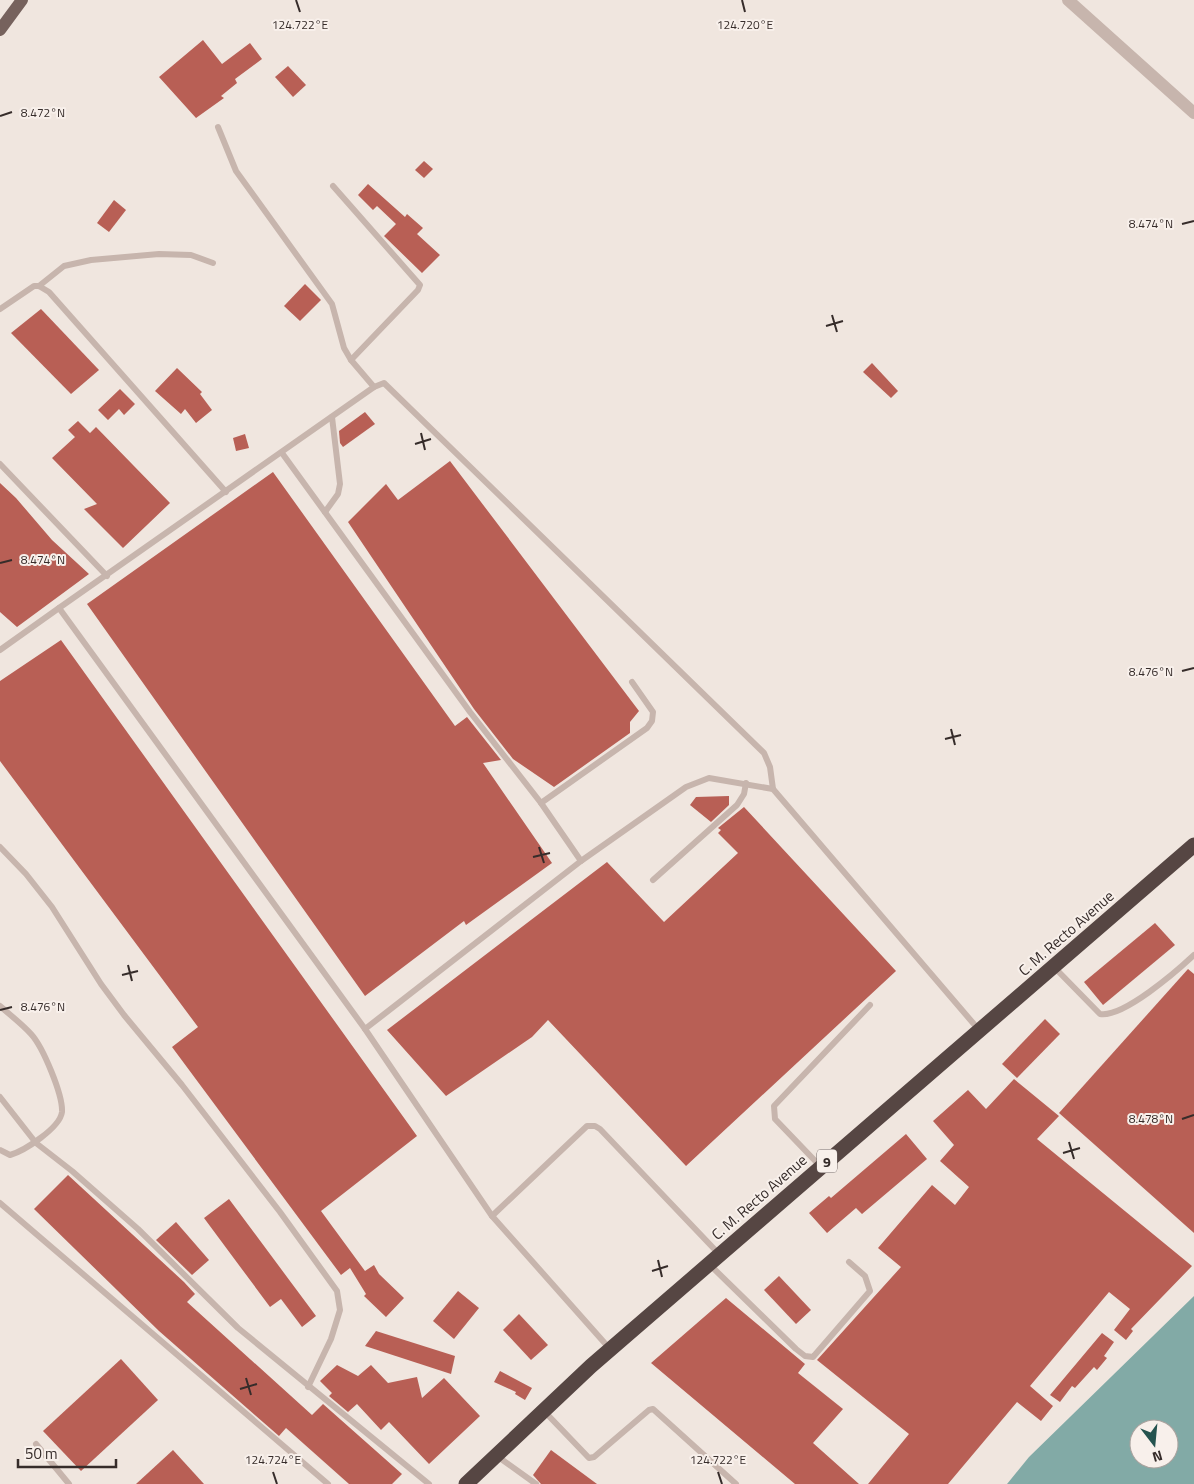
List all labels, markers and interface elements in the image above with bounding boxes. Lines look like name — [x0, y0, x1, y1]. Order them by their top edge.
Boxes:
text: 124.722°E — [272, 15, 328, 34]
text: 124.720°E — [717, 15, 773, 34]
text: 8.472°N — [21, 103, 65, 122]
text: 8.474°N — [1129, 214, 1173, 233]
text: 8.474°N — [21, 550, 65, 569]
text: 8.476°N — [1129, 662, 1173, 681]
street label: C. M. Recto Avenue — [1013, 885, 1119, 981]
text: 8.476°N — [21, 997, 65, 1016]
text: 8.478°N — [1129, 1109, 1173, 1128]
street label: C. M. Recto Avenue — [706, 1149, 812, 1245]
road number: 9 — [817, 1150, 837, 1172]
north arrow — [1129, 1419, 1179, 1469]
scale bar — [18, 1436, 115, 1468]
text: 50 m — [25, 1442, 58, 1465]
text: N — [1150, 1446, 1165, 1468]
text: 124.724°E — [245, 1450, 301, 1469]
text: 124.722°E — [690, 1450, 746, 1469]

